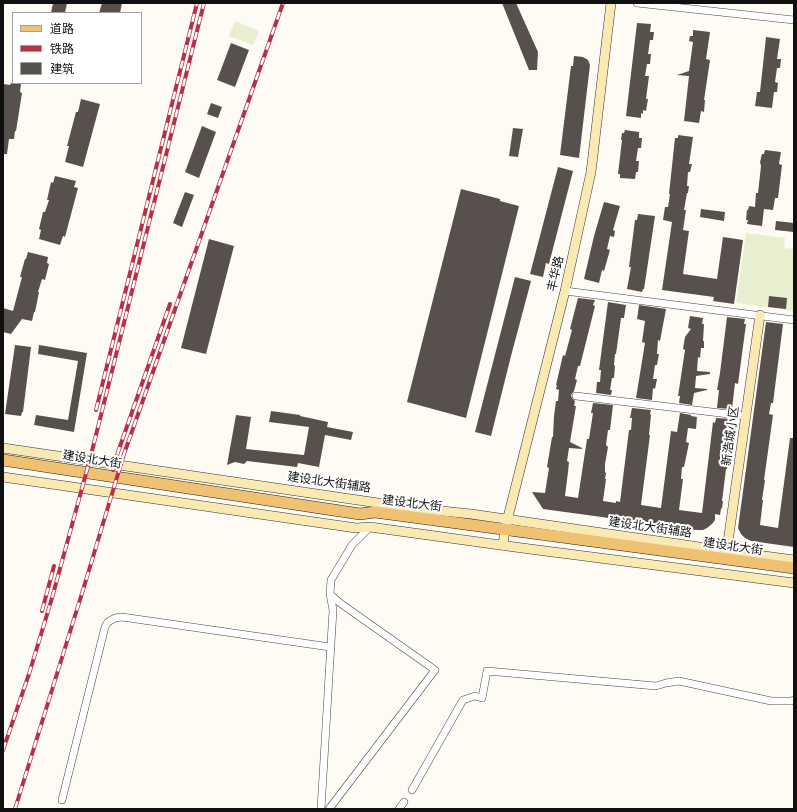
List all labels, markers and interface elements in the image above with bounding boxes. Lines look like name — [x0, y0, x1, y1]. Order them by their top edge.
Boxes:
legend — [12, 12, 142, 84]
text: 道路 — [50, 22, 74, 36]
text: 铁路 — [50, 42, 74, 56]
text: 建筑 — [50, 62, 74, 76]
street label: 丰华路 — [545, 255, 567, 293]
street label: 新浩城小区 — [720, 405, 742, 467]
street label: 建设北大街 — [61, 448, 123, 472]
street label: 建设北大街辅路 — [286, 470, 372, 496]
street label: 建设北大街 — [381, 493, 443, 515]
street label: 建设北大街辅路 — [607, 515, 693, 541]
street label: 建设北大街 — [702, 536, 764, 558]

